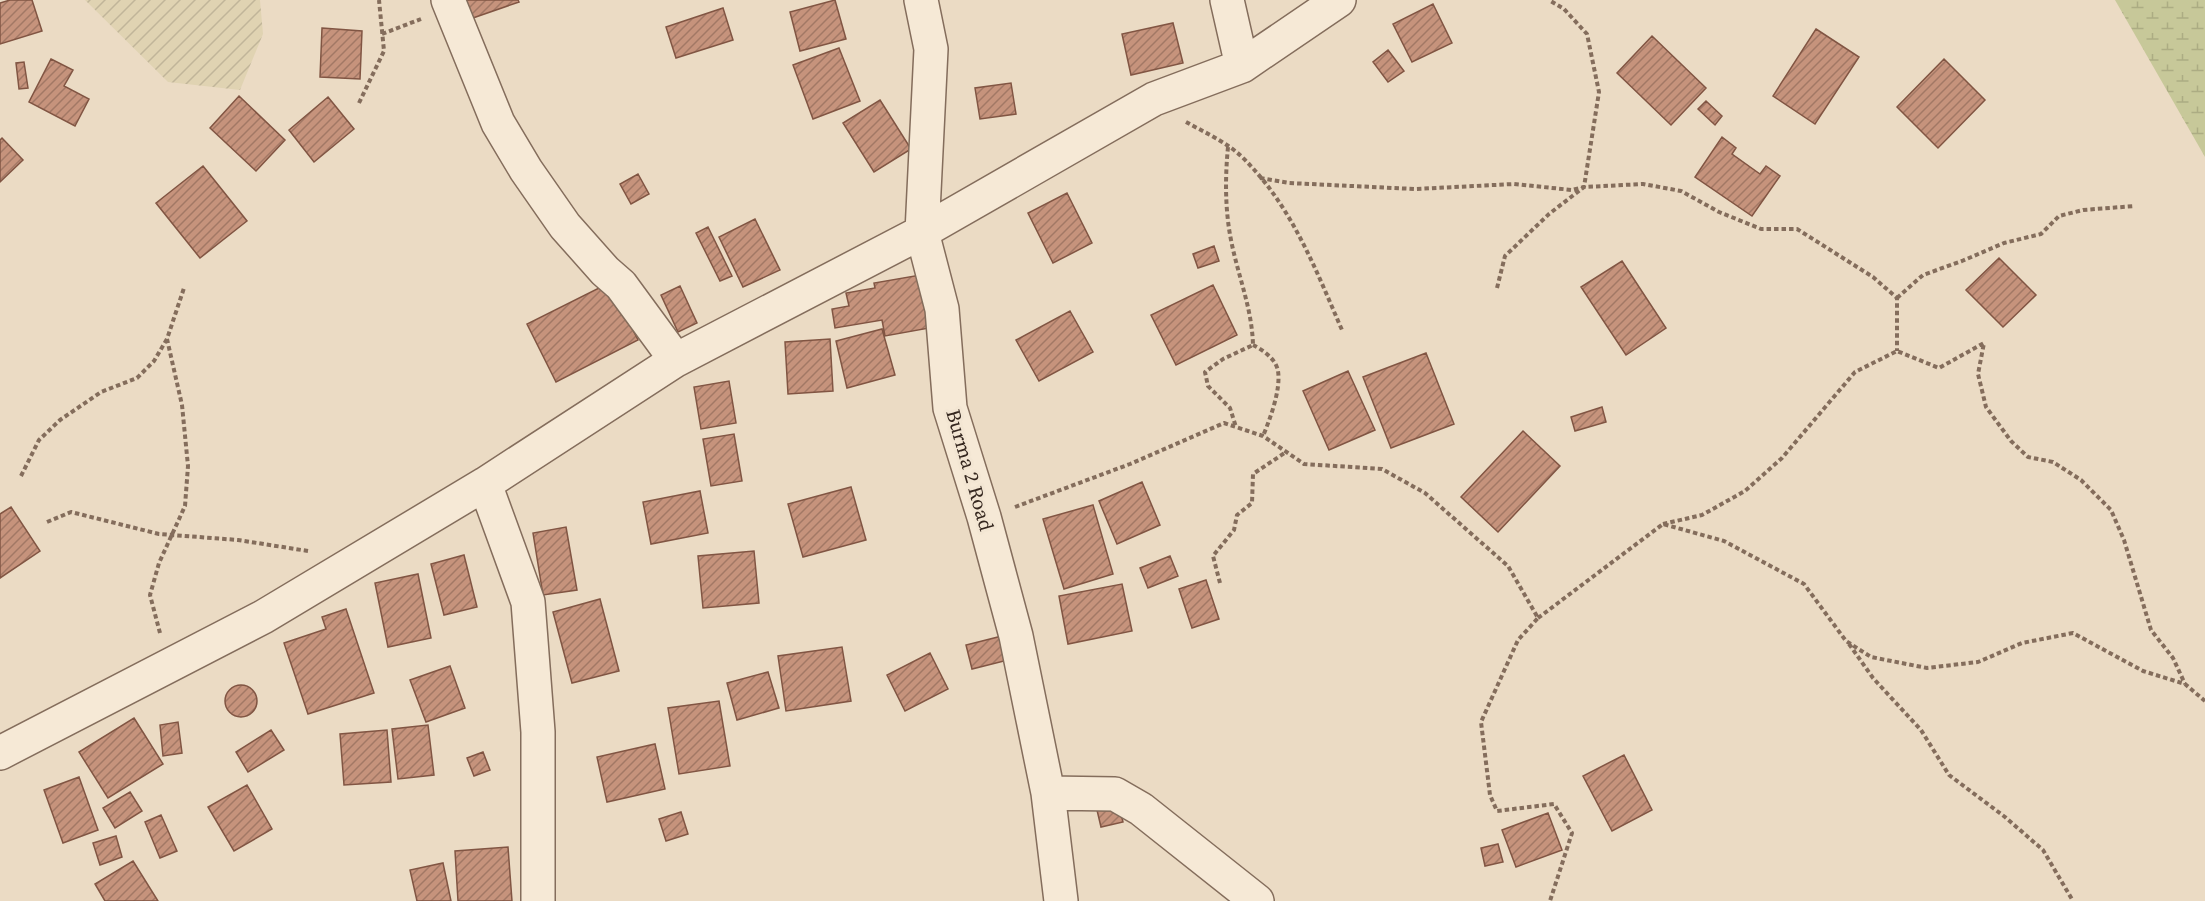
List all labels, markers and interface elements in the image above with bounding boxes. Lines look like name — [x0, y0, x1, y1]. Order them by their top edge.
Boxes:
street label: Burma 2 Road — [939, 406, 1001, 535]

